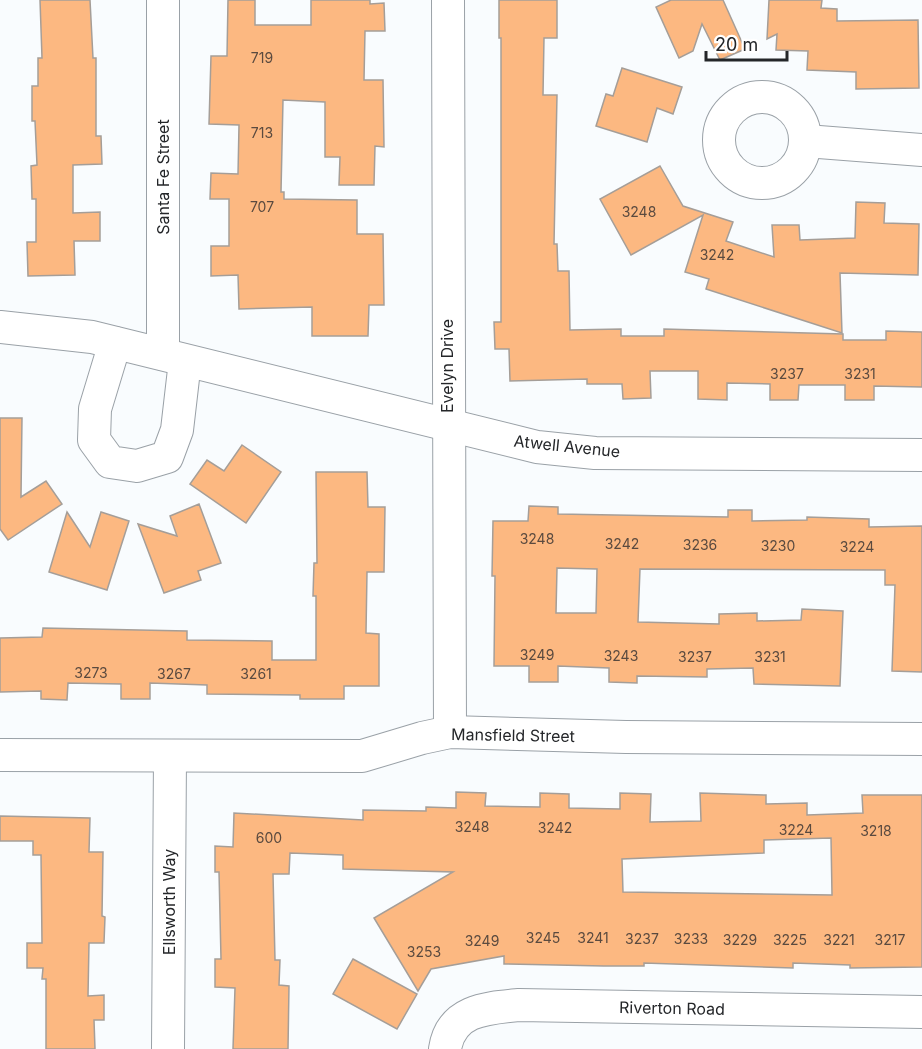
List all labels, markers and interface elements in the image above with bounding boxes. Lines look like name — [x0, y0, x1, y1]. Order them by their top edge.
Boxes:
scale bar — [706, 24, 787, 62]
text: 20 m — [715, 34, 758, 55]
house number: 719 — [251, 49, 273, 66]
street label: Santa Fe Street — [153, 119, 173, 235]
house number: 713 — [251, 124, 273, 141]
house number: 707 — [250, 198, 274, 215]
house number: 3248 — [622, 203, 656, 220]
house number: 3242 — [700, 246, 734, 263]
street label: Evelyn Drive — [437, 319, 457, 413]
house number: 3237 — [770, 365, 804, 382]
house number: 3231 — [844, 365, 876, 382]
street label: Atwell Avenue — [513, 430, 621, 462]
house number: 3248 — [520, 530, 554, 547]
house number: 3242 — [605, 535, 639, 552]
house number: 3236 — [683, 536, 717, 553]
house number: 3230 — [761, 537, 795, 554]
house number: 3224 — [840, 538, 874, 555]
house number: 3249 — [520, 646, 554, 663]
house number: 3243 — [604, 647, 638, 664]
house number: 3237 — [678, 648, 712, 665]
house number: 3231 — [754, 648, 786, 665]
house number: 3273 — [74, 664, 108, 681]
house number: 3267 — [157, 665, 191, 682]
house number: 3261 — [240, 665, 272, 682]
street label: Mansfield Street — [451, 724, 575, 746]
house number: 3248 — [455, 818, 489, 835]
house number: 3242 — [538, 819, 572, 836]
house number: 3224 — [779, 821, 813, 838]
house number: 3218 — [860, 822, 892, 839]
house number: 600 — [256, 829, 282, 846]
street label: Ellsworth Way — [159, 849, 179, 955]
house number: 3245 — [526, 929, 560, 946]
house number: 3241 — [577, 929, 609, 946]
house number: 3237 — [625, 930, 659, 947]
house number: 3233 — [674, 930, 708, 947]
house number: 3229 — [723, 931, 757, 948]
house number: 3225 — [773, 931, 807, 948]
house number: 3221 — [823, 931, 855, 948]
house number: 3217 — [875, 931, 905, 948]
house number: 3249 — [465, 932, 499, 949]
house number: 3253 — [407, 943, 441, 960]
street label: Riverton Road — [619, 997, 725, 1019]

